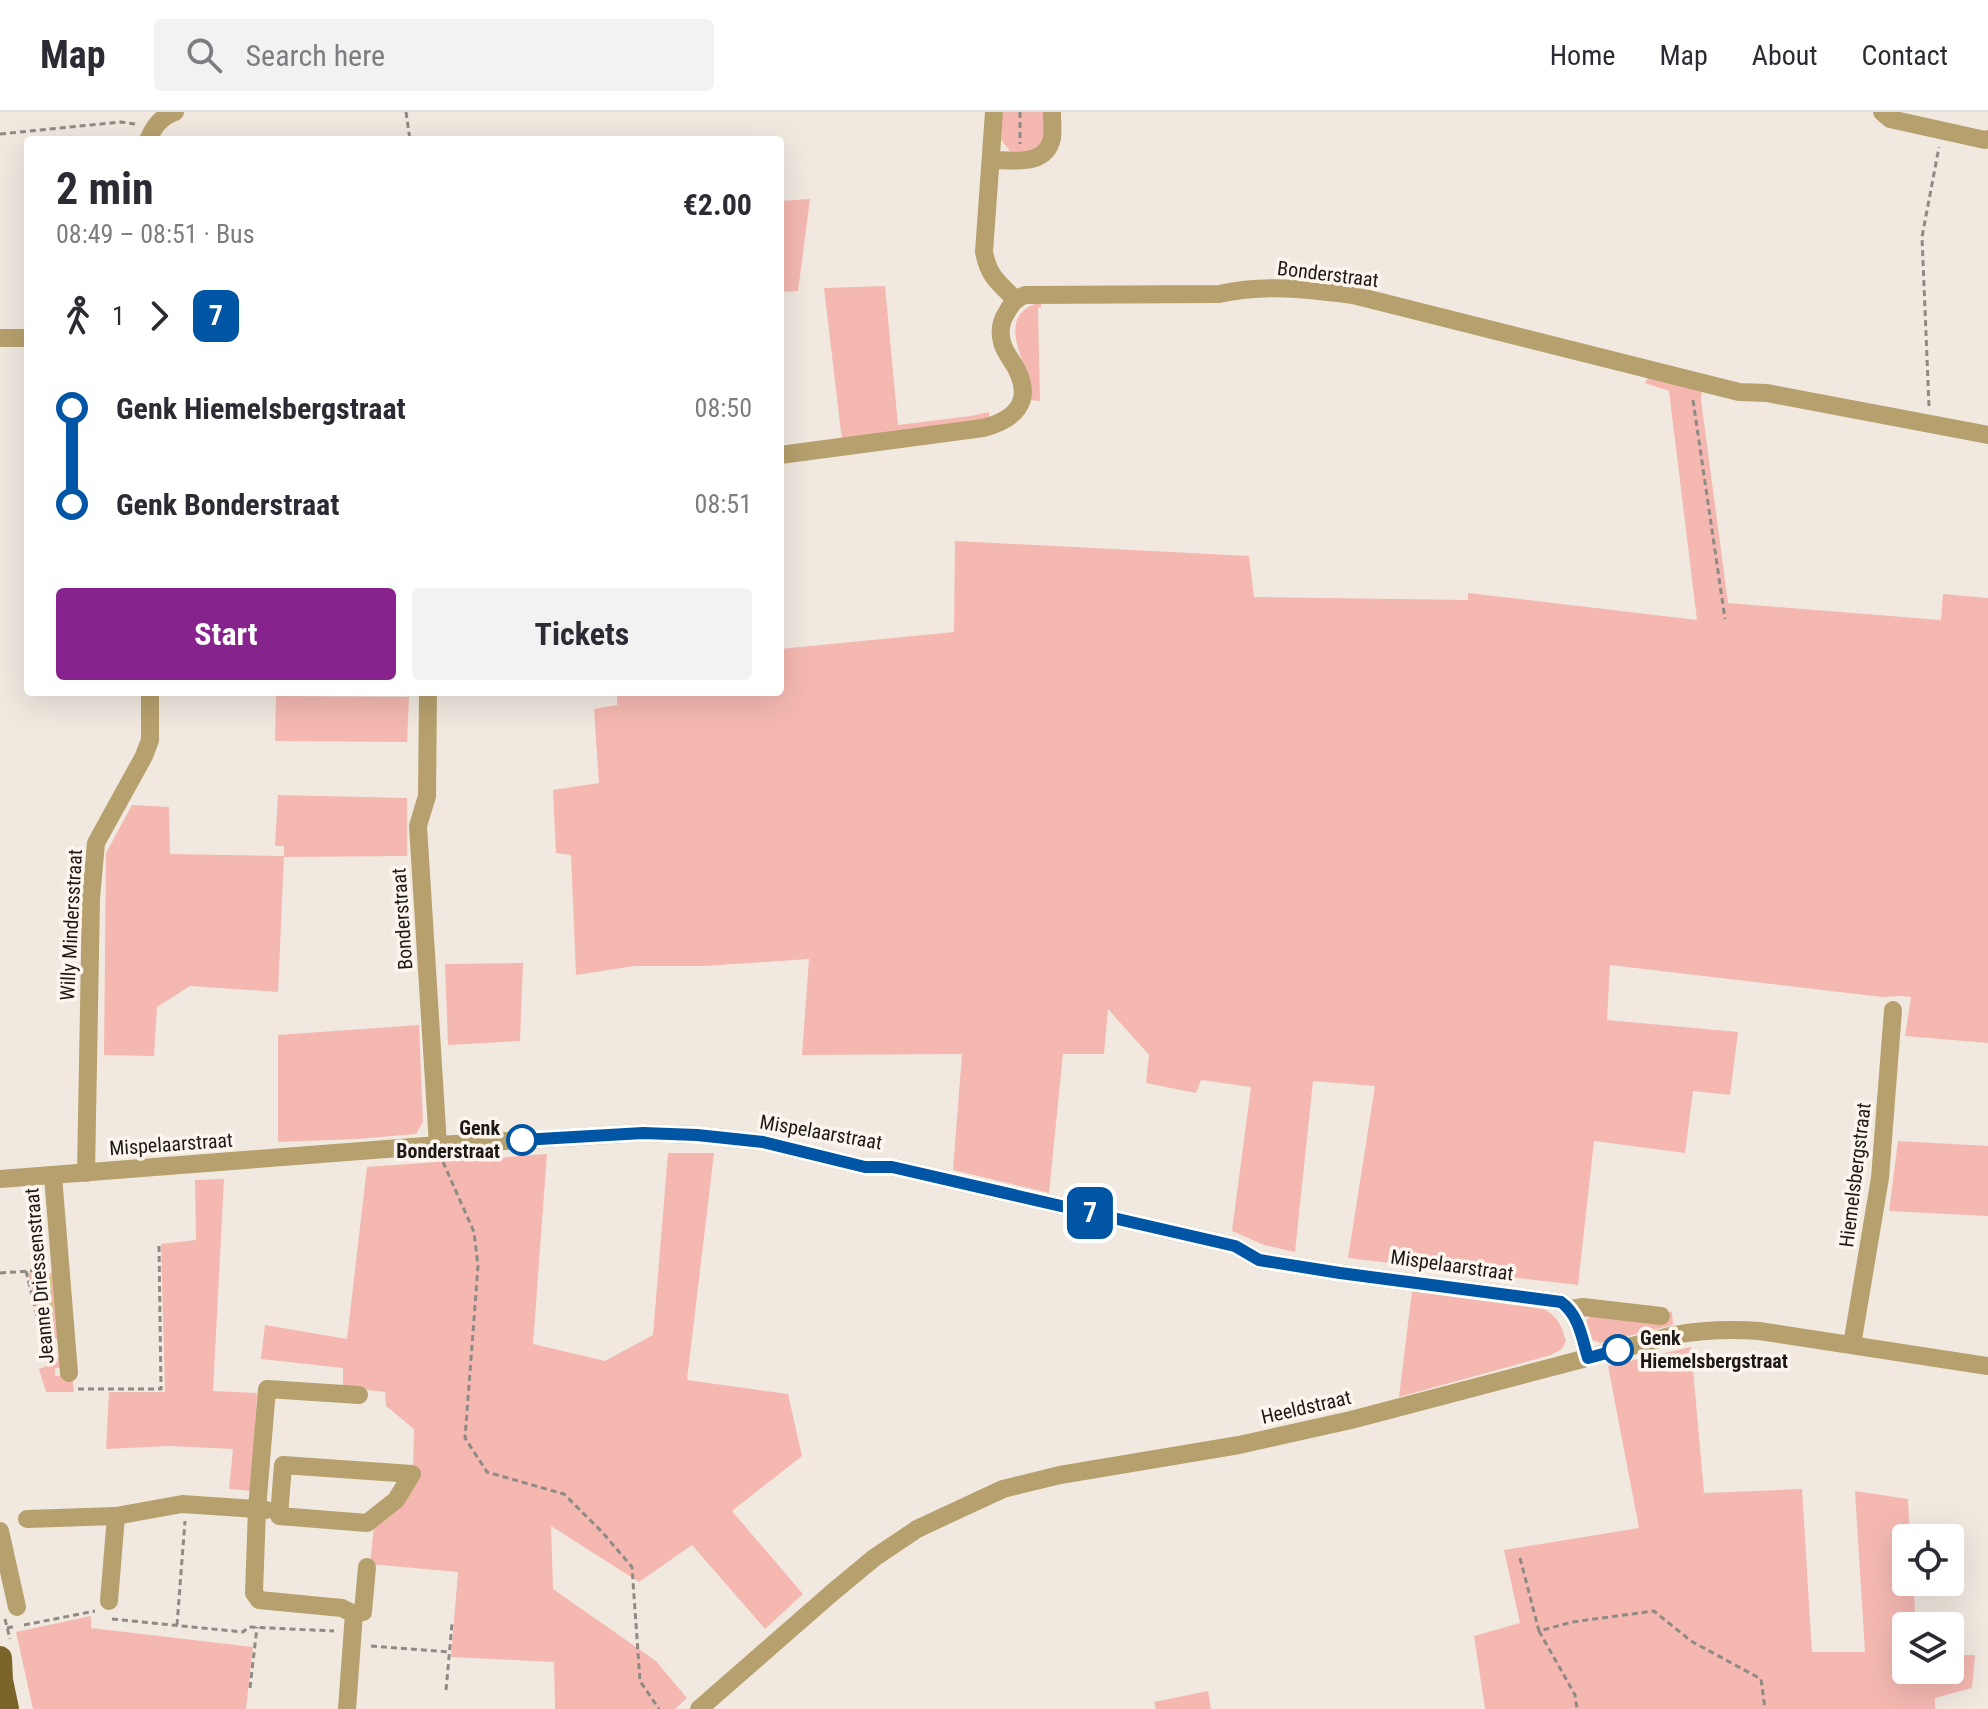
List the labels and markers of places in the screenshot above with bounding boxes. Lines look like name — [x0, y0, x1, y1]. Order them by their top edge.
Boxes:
place label: Genk Bonderstraat — [396, 1116, 500, 1163]
marker: Genk Bonderstraat — [507, 1125, 537, 1155]
place label: Genk Hiemelsbergstraat — [1640, 1326, 1788, 1373]
marker: Genk Hiemelsbergstraat — [1603, 1335, 1633, 1365]

